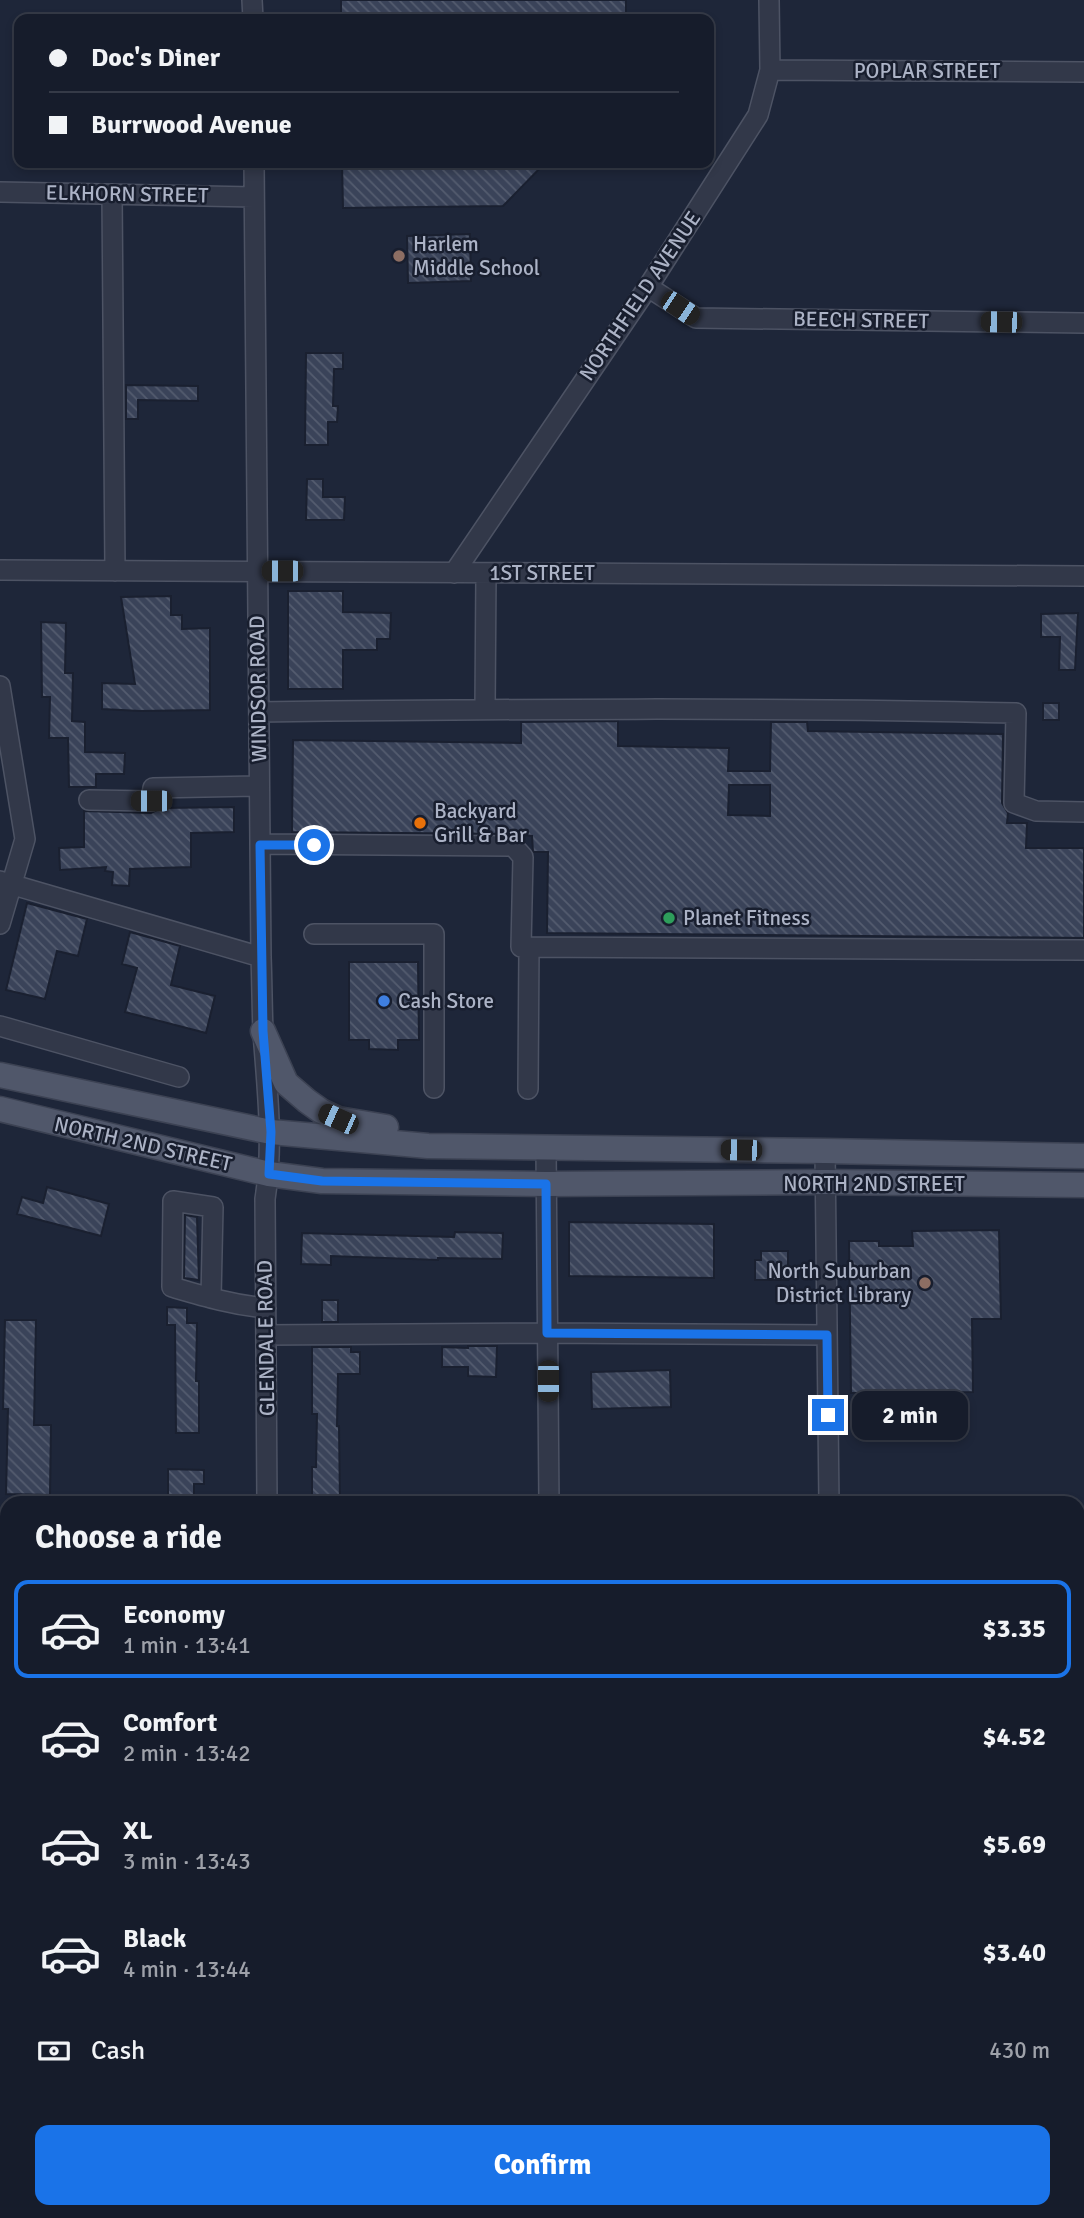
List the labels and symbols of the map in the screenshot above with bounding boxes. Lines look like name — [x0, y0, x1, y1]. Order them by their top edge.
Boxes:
street label: POPLAR STREET — [854, 58, 1001, 84]
street label: ELKHORN STREET — [45, 180, 209, 208]
street label: NORTHFIELD AVENUE — [574, 206, 706, 386]
place label: Harlem Middle School — [413, 231, 540, 281]
marker: Harlem Middle School — [391, 248, 407, 264]
car — [657, 288, 704, 328]
street label: BEECH STREET — [793, 306, 930, 334]
car — [980, 311, 1023, 333]
street label: 1ST STREET — [489, 560, 595, 586]
car — [262, 561, 304, 582]
street label: WINDSOR ROAD — [244, 615, 272, 763]
car — [131, 791, 173, 812]
place label: Backyard Grill & Bar — [434, 798, 527, 848]
marker: Backyard Grill & Bar — [412, 815, 428, 831]
route start — [298, 829, 330, 861]
place label: Planet Fitness — [683, 905, 810, 931]
marker: Planet Fitness — [661, 910, 677, 926]
place label: Cash Store — [398, 988, 494, 1014]
marker: Cash Store — [376, 993, 392, 1009]
car — [315, 1101, 362, 1137]
street label: NORTH 2ND STREET — [52, 1111, 235, 1177]
car — [720, 1139, 763, 1161]
street label: NORTH 2ND STREET — [783, 1171, 965, 1197]
place label: North Suburban District Library — [768, 1258, 911, 1308]
street label: GLENDALE ROAD — [252, 1260, 280, 1416]
marker: North Suburban District Library — [917, 1275, 933, 1291]
car — [538, 1360, 559, 1402]
callout: 2 min — [852, 1390, 968, 1440]
route end — [812, 1399, 844, 1431]

